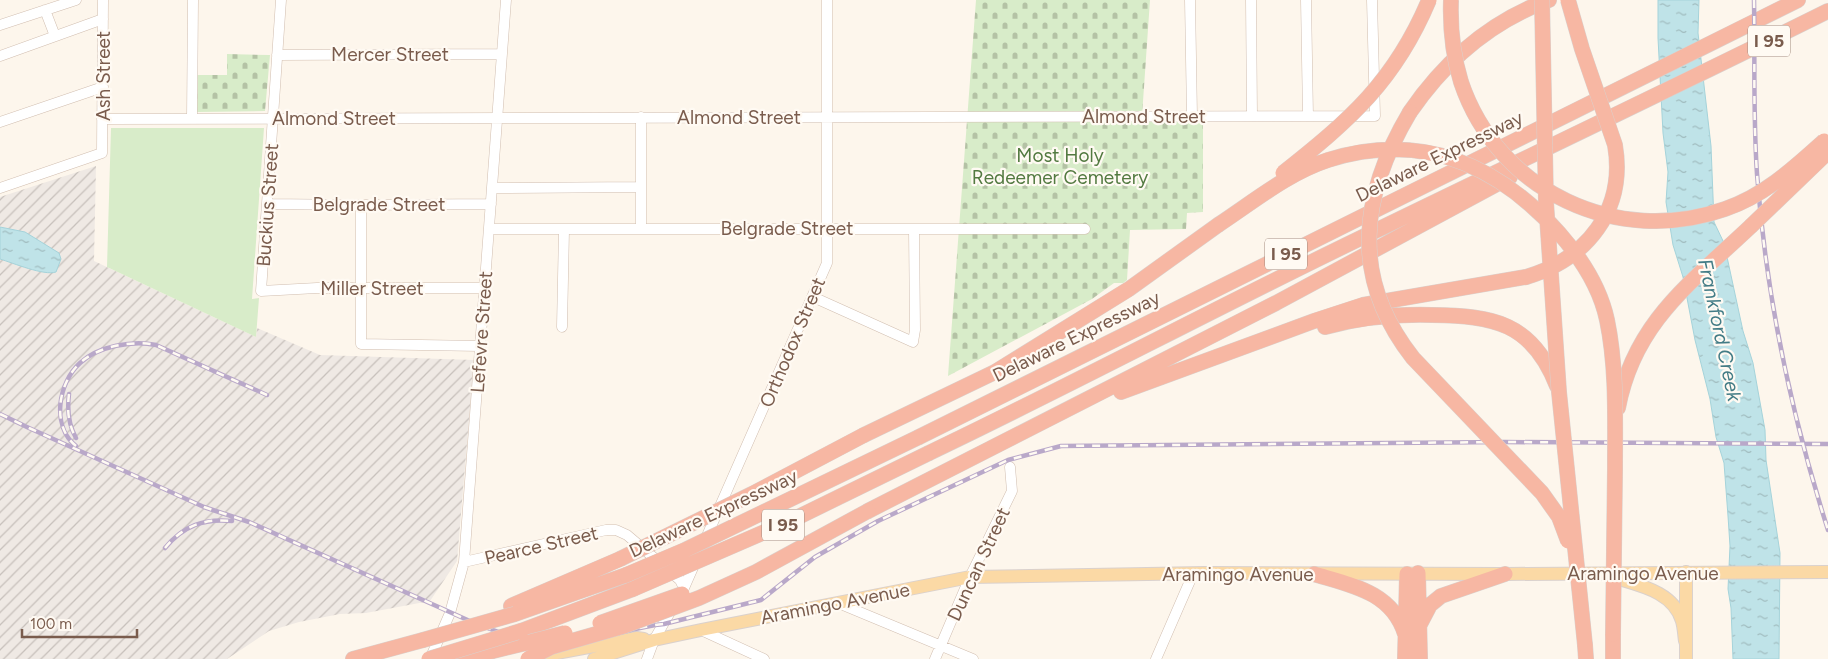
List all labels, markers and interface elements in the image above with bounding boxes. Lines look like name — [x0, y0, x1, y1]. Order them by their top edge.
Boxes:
road number: I 95 — [1748, 26, 1790, 56]
street label: Ash Street — [92, 31, 115, 121]
street label: Mercer Street — [331, 43, 449, 66]
street label: Almond Street — [1082, 105, 1206, 128]
street label: Almond Street — [677, 106, 801, 129]
street label: Delaware Expressway — [1352, 106, 1527, 207]
street label: Almond Street — [272, 107, 396, 130]
street label: Buckius Street — [252, 143, 283, 267]
park label: Most Holy Redeemer Cemetery — [972, 144, 1148, 189]
street label: Belgrade Street — [313, 193, 445, 216]
street label: Belgrade Street — [721, 217, 853, 240]
road number: I 95 — [1265, 238, 1307, 270]
water label: Frankford Creek — [1693, 256, 1747, 405]
street label: Lefevre Street — [466, 270, 497, 394]
street label: Orthodox Street — [755, 274, 830, 411]
street label: Miller Street — [320, 277, 424, 300]
street label: Delaware Expressway — [989, 286, 1164, 387]
street label: Delaware Expressway — [625, 464, 801, 563]
street label: Duncan Street — [942, 504, 1015, 625]
road number: I 95 — [762, 510, 804, 540]
street label: Pearce Street — [482, 521, 600, 570]
street label: Aramingo Avenue — [1567, 562, 1719, 585]
street label: Aramingo Avenue — [1162, 563, 1314, 586]
street label: Aramingo Avenue — [759, 578, 912, 629]
scale bar — [22, 606, 138, 638]
text: 100 m — [30, 615, 72, 633]

